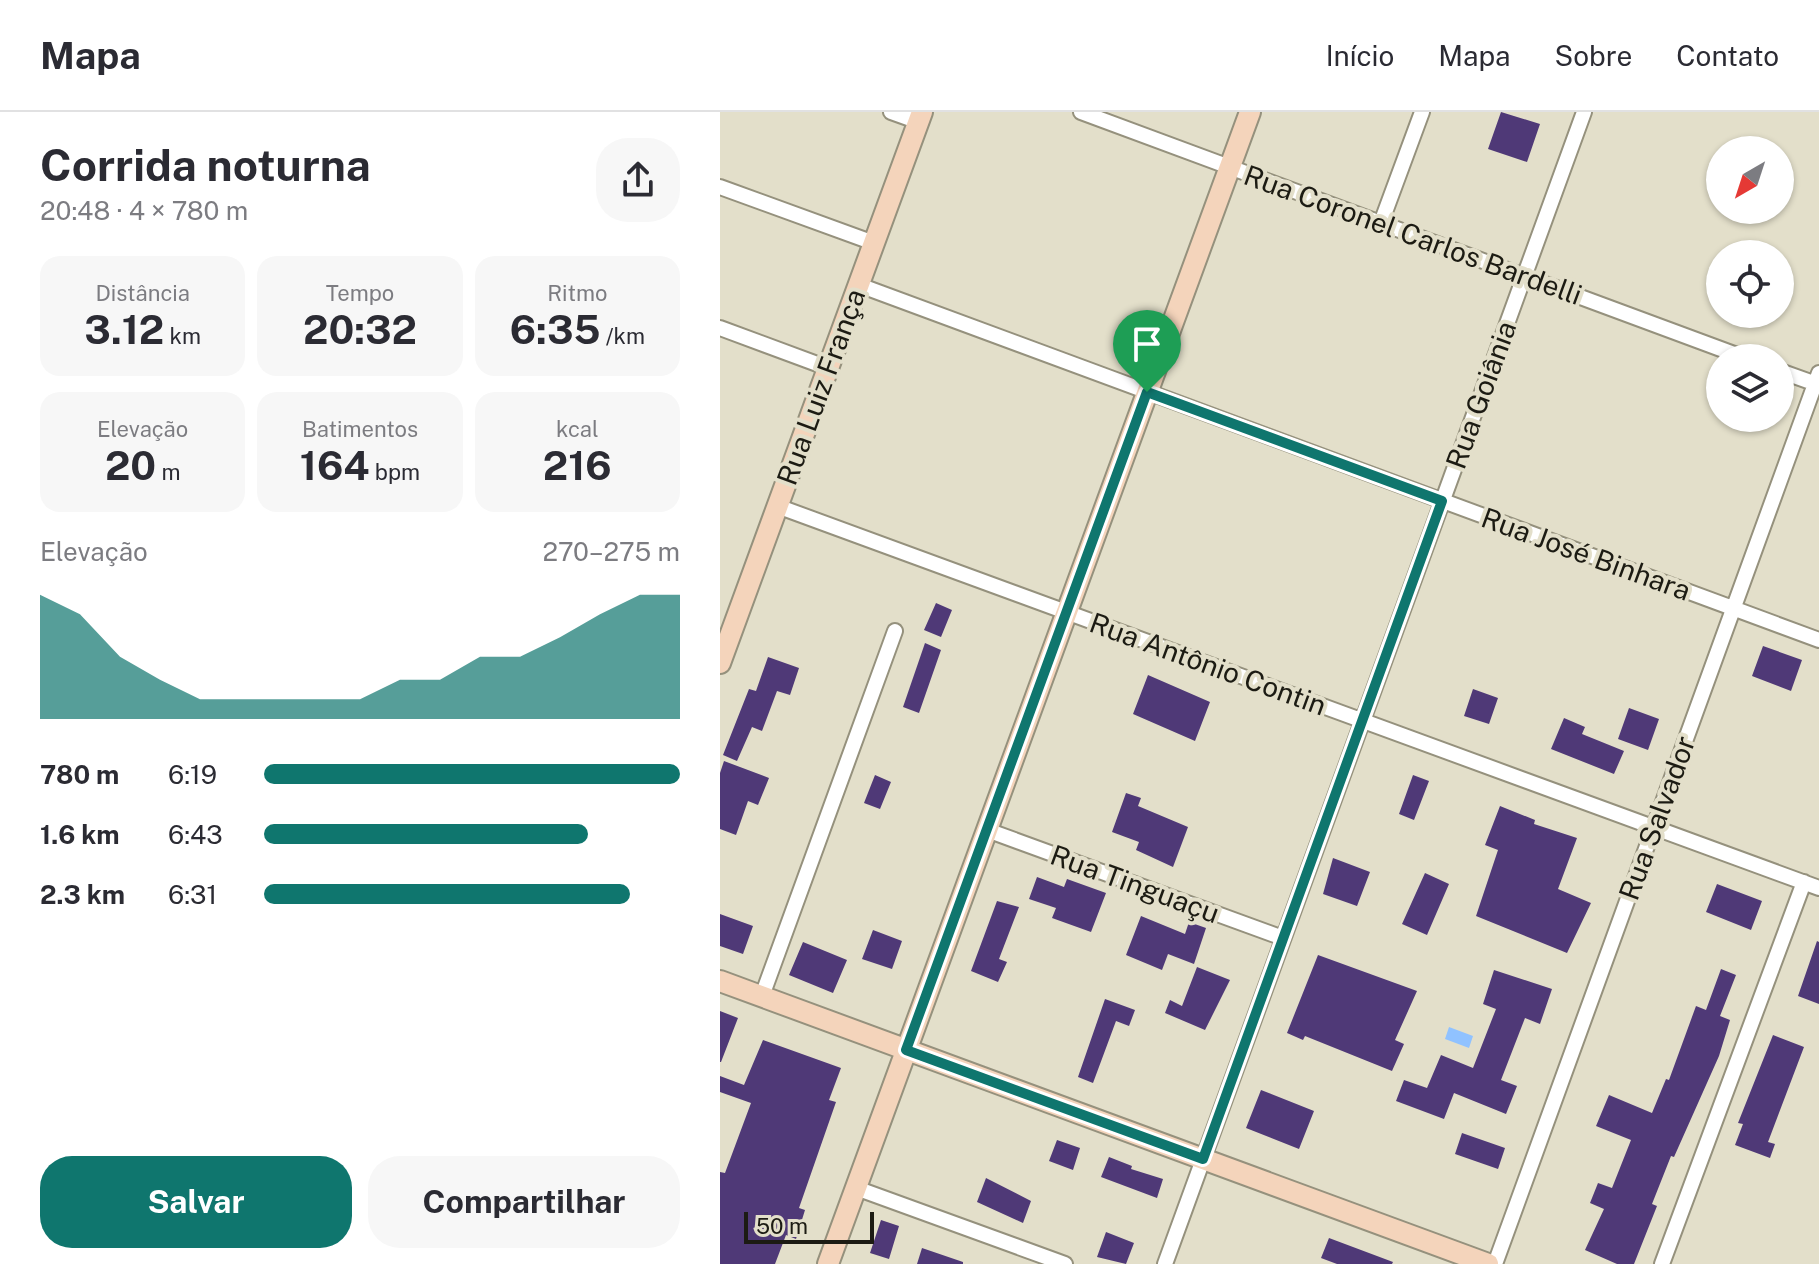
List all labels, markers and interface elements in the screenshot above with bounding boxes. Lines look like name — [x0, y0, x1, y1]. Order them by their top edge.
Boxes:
text: Mapa — [40, 33, 141, 78]
text: Início — [1326, 39, 1394, 72]
text: Mapa — [1438, 39, 1510, 72]
text: Sobre — [1554, 39, 1632, 72]
text: Contato — [1676, 39, 1779, 72]
north arrow — [1706, 136, 1794, 224]
map controls — [1706, 136, 1794, 432]
button: share — [596, 138, 680, 222]
text: Corrida noturna — [40, 139, 371, 191]
street label: Rua Coronel Carlos Bardelli — [1240, 158, 1587, 311]
text: 20:48 · 4 × 780 m — [40, 195, 248, 226]
button: locate — [1706, 240, 1794, 328]
text: Distância — [95, 280, 190, 306]
text: Tempo — [326, 280, 394, 306]
text: Ritmo — [547, 280, 607, 306]
street label: Rua Luiz França — [770, 284, 871, 489]
text: 3.12 — [84, 306, 164, 353]
text: 20:32 — [303, 306, 417, 353]
text: 6:35 — [510, 306, 601, 353]
pin — [1113, 310, 1181, 392]
street label: Rua Goiânia — [1439, 317, 1522, 473]
icon: arrive — [1125, 322, 1169, 366]
text: km — [164, 323, 201, 349]
text: /km — [601, 323, 645, 349]
button: layers — [1706, 344, 1794, 432]
text: Elevação — [97, 416, 188, 442]
text: Batimentos — [302, 416, 418, 442]
text: kcal — [556, 416, 599, 442]
text: 20 — [105, 442, 156, 489]
text: 164 — [300, 442, 370, 489]
text: 216 — [543, 442, 612, 489]
text: m — [156, 459, 180, 485]
text: bpm — [370, 459, 420, 485]
street label: Rua José Binhara — [1477, 500, 1695, 607]
text: Elevação — [40, 536, 148, 567]
text: 270–275 m — [542, 536, 680, 567]
street label: Rua Antônio Contin — [1085, 605, 1331, 722]
street label: Rua Salvador — [1612, 731, 1701, 904]
text: 780 m — [40, 759, 119, 790]
text: 6:19 — [168, 759, 217, 790]
text: 1.6 km — [40, 819, 120, 850]
text: 6:43 — [168, 819, 223, 850]
street label: Rua Tinguaçu — [1046, 838, 1224, 929]
text: 2.3 km — [40, 879, 125, 910]
text: 6:31 — [168, 879, 217, 910]
button: Salvar — [40, 1156, 352, 1248]
button: Compartilhar — [368, 1156, 680, 1248]
scale bar — [744, 1208, 874, 1244]
text: 50 m — [756, 1213, 808, 1239]

